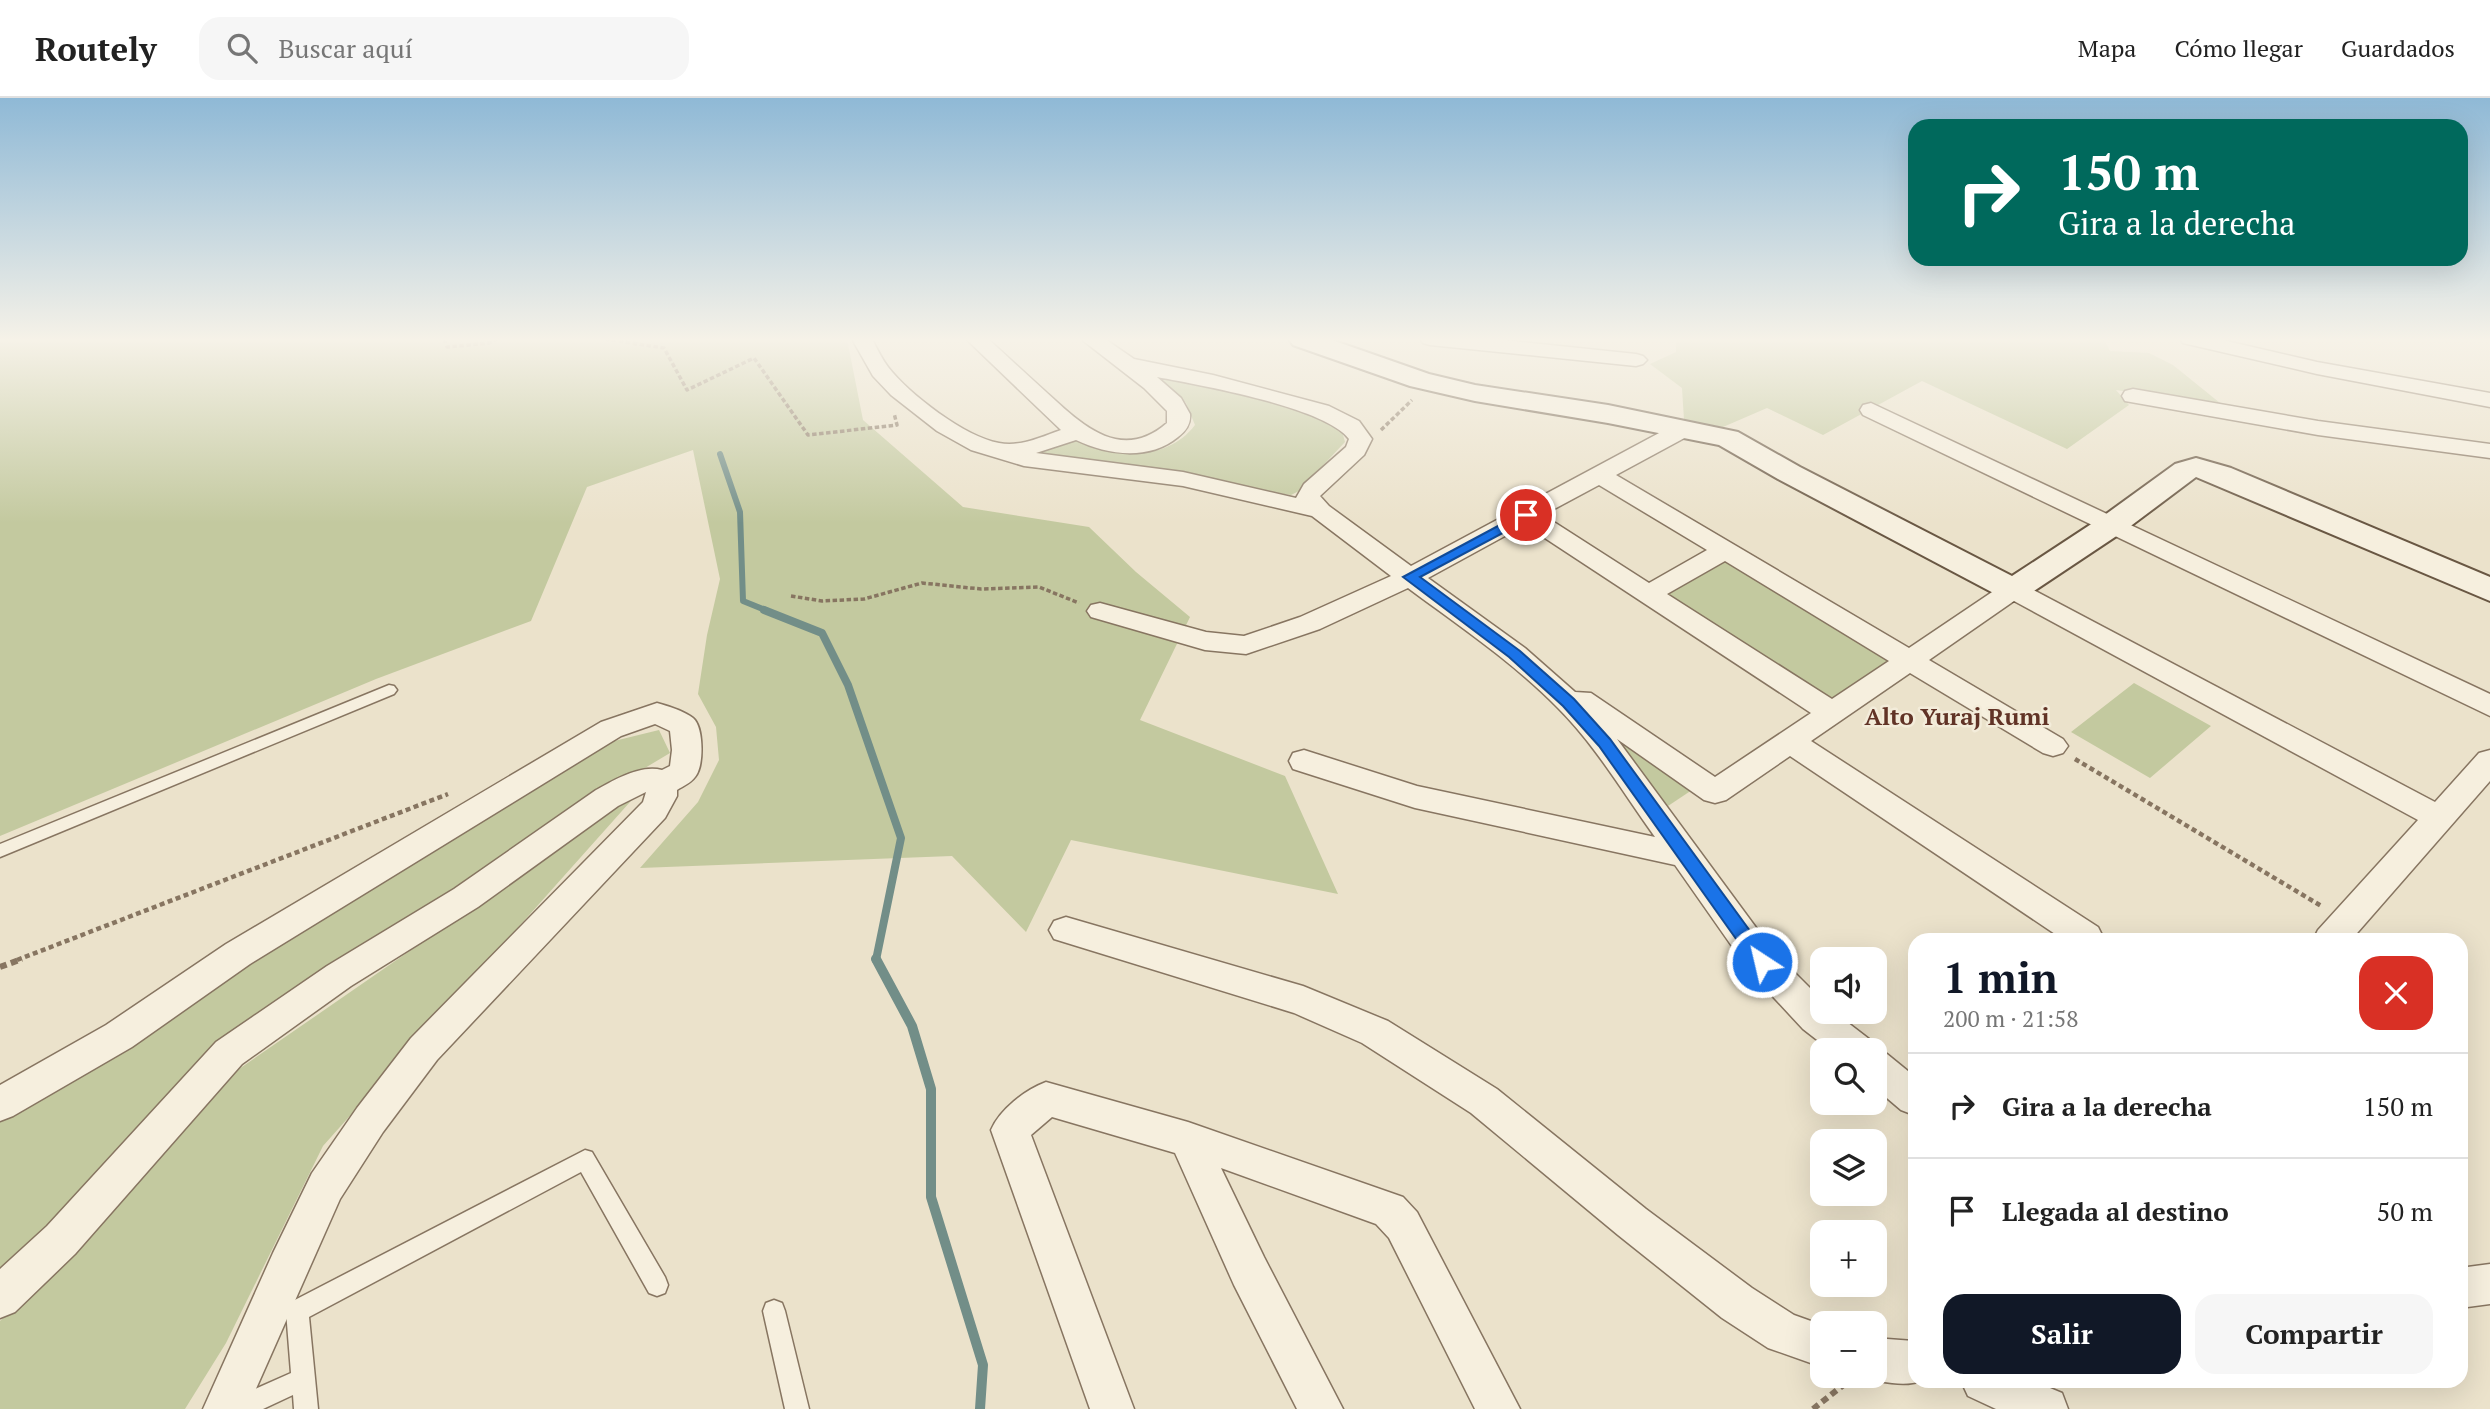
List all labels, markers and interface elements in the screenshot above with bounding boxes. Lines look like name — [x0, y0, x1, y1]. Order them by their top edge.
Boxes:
search box — [199, 17, 689, 80]
text: Routely — [35, 27, 157, 70]
icon: search — [223, 29, 261, 67]
text: Buscar aquí — [279, 31, 412, 65]
text: Mapa — [2078, 32, 2136, 64]
text: Cómo llegar — [2174, 32, 2303, 64]
text: Guardados — [2341, 32, 2455, 64]
text: 150 m — [2058, 139, 2200, 204]
icon: right — [1943, 147, 2034, 238]
text: Gira a la derecha — [2058, 202, 2295, 244]
pin — [1496, 485, 1556, 545]
icon: arrive — [1507, 496, 1545, 534]
district label: Alto Yuraj Rumi — [1865, 700, 2050, 732]
position arrow — [1725, 925, 1799, 999]
map controls — [1810, 947, 1887, 1388]
button: sound — [1810, 947, 1887, 1024]
text: 1 min — [1943, 949, 2058, 1005]
button: close — [2359, 956, 2433, 1030]
text: 200 m · 21:58 — [1943, 1003, 2078, 1034]
button: search — [1810, 1038, 1887, 1115]
icon: right — [1943, 1087, 1981, 1125]
text: Gira a la derecha — [2002, 1089, 2212, 1123]
text: 150 m — [2363, 1089, 2433, 1123]
button: layers — [1810, 1129, 1887, 1206]
icon: arrive — [1943, 1192, 1981, 1230]
text: Llegada al destino — [2002, 1194, 2229, 1228]
text: 50 m — [2377, 1194, 2433, 1228]
button: + — [1810, 1220, 1887, 1297]
button: Salir — [1943, 1294, 2181, 1374]
button: Compartir — [2195, 1294, 2433, 1374]
button: − — [1810, 1311, 1887, 1388]

